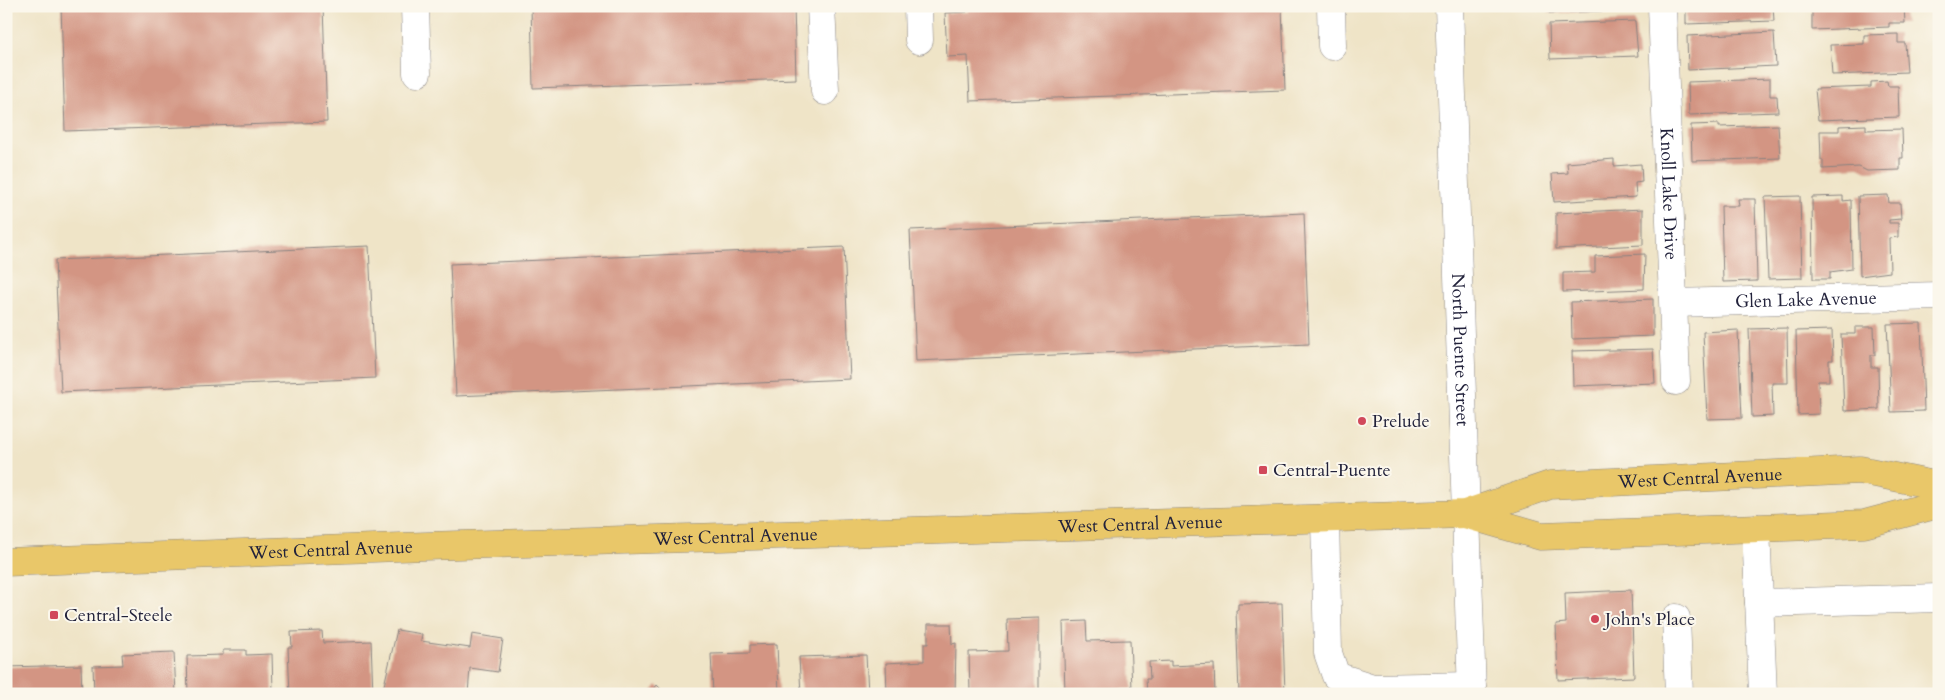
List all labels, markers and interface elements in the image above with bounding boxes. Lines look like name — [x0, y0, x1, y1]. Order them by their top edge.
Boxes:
street label: Knoll Lake Drive — [1654, 127, 1684, 260]
street label: North Puente Street — [1445, 273, 1476, 427]
street label: Glen Lake Avenue — [1735, 285, 1877, 314]
place label: Prelude — [1372, 409, 1430, 434]
marker: Prelude — [1356, 415, 1368, 427]
place label: Central-Puente — [1273, 458, 1391, 483]
street label: West Central Avenue — [1616, 461, 1783, 494]
marker: Central-Puente — [1257, 464, 1269, 476]
street label: West Central Avenue — [1057, 509, 1223, 539]
street label: West Central Avenue — [652, 521, 818, 552]
street label: West Central Avenue — [247, 534, 414, 565]
place label: Central-Steele — [64, 603, 173, 628]
place label: John's Place — [1602, 607, 1695, 632]
marker: Central-Steele — [48, 609, 60, 621]
marker: John's Place — [1589, 613, 1601, 625]

